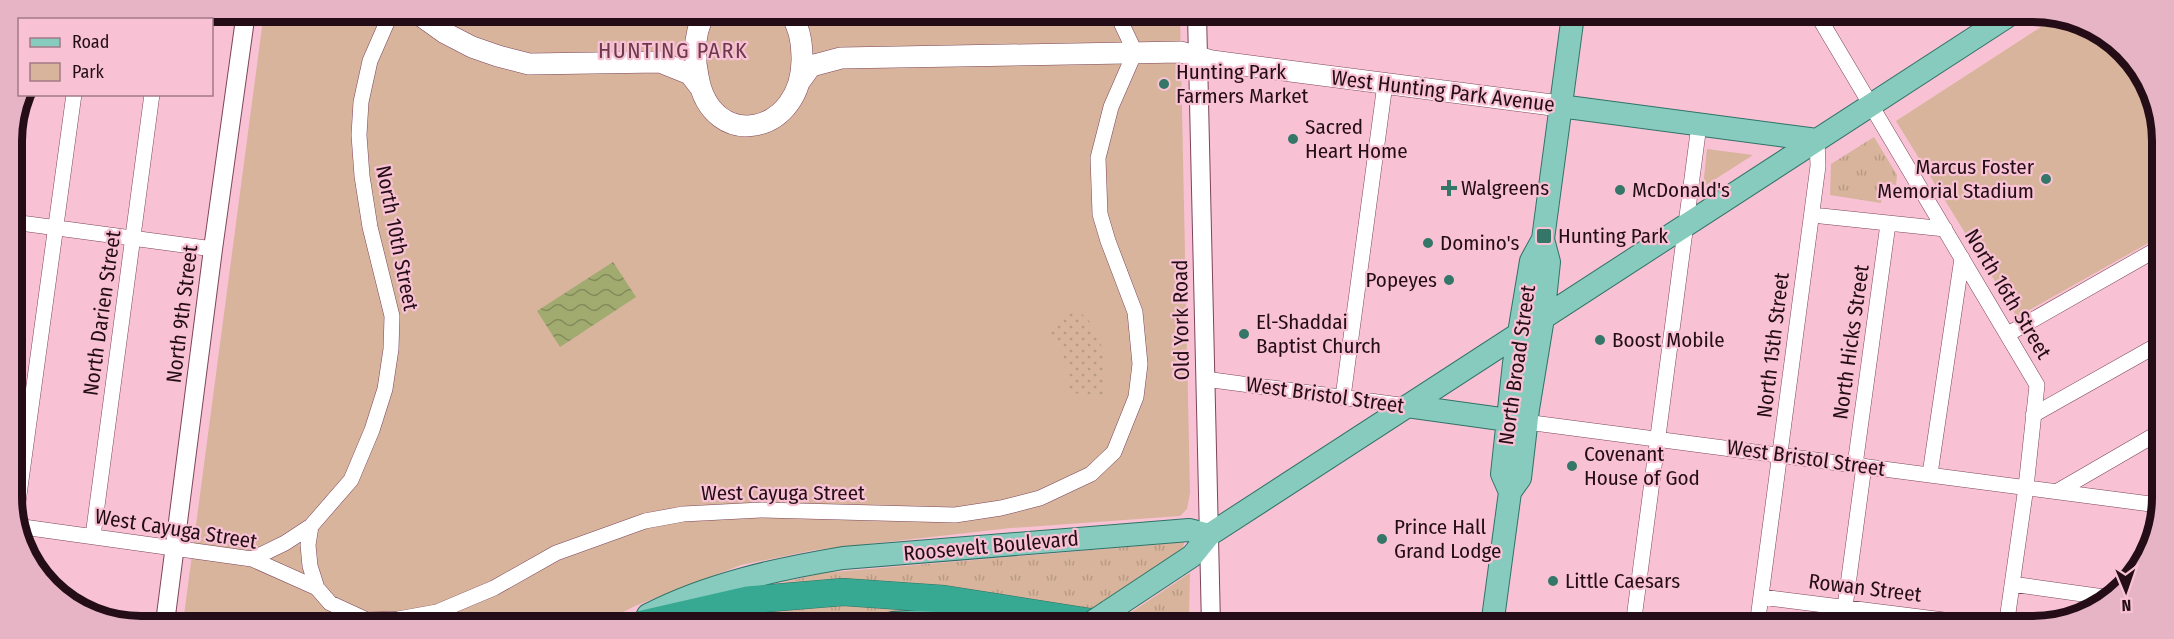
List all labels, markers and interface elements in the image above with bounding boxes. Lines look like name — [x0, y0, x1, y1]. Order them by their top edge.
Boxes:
legend — [18, 18, 213, 96]
text: Road — [72, 31, 109, 53]
district label: HUNTING PARK — [598, 37, 748, 64]
place label: Hunting Park Farmers Market — [1176, 59, 1309, 109]
text: Park — [72, 61, 105, 83]
street label: West Hunting Park Avenue — [1330, 64, 1556, 118]
marker: Hunting Park Farmers Market — [1157, 77, 1171, 91]
place label: Sacred Heart Home — [1305, 114, 1408, 164]
marker: Sacred Heart Home — [1286, 132, 1300, 146]
place label: Marcus Foster Memorial Stadium — [1877, 154, 2035, 204]
street label: North 10th Street — [370, 163, 424, 313]
marker: Marcus Foster Memorial Stadium — [2039, 172, 2053, 186]
place label: Walgreens — [1461, 175, 1549, 201]
place label: McDonald's — [1632, 177, 1730, 203]
marker: Walgreens — [1442, 181, 1456, 195]
marker: McDonald's — [1613, 183, 1627, 197]
place label: Hunting Park — [1558, 223, 1668, 249]
street label: North 16th Street — [1959, 224, 2057, 364]
marker: Hunting Park — [1535, 227, 1553, 245]
street label: North Darien Street — [78, 228, 127, 397]
place label: Domino's — [1440, 230, 1520, 256]
marker: Domino's — [1421, 236, 1435, 250]
street label: North 9th Street — [161, 243, 203, 384]
street label: Old York Road — [1167, 259, 1195, 381]
street label: North Hicks Street — [1827, 263, 1875, 421]
place label: Popeyes — [1366, 267, 1437, 293]
street label: North 15th Street — [1751, 271, 1795, 419]
marker: Popeyes — [1442, 273, 1456, 287]
street label: North Broad Street — [1493, 283, 1541, 447]
place label: El-Shaddai Baptist Church — [1256, 309, 1381, 359]
marker: El-Shaddai Baptist Church — [1237, 327, 1251, 341]
place label: Boost Mobile — [1612, 327, 1725, 353]
marker: Boost Mobile — [1593, 333, 1607, 347]
street label: West Bristol Street — [1244, 371, 1406, 419]
street label: West Bristol Street — [1725, 434, 1887, 482]
place label: Covenant House of God — [1584, 441, 1700, 491]
marker: Covenant House of God — [1565, 459, 1579, 473]
street label: West Cayuga Street — [701, 480, 865, 506]
street label: West Cayuga Street — [93, 503, 259, 555]
place label: Prince Hall Grand Lodge — [1394, 514, 1501, 564]
street label: Roosevelt Boulevard — [902, 525, 1080, 567]
marker: Prince Hall Grand Lodge — [1375, 532, 1389, 546]
north arrow — [2096, 561, 2156, 621]
place label: Little Caesars — [1565, 568, 1680, 594]
street label: Rowan Street — [1807, 568, 1923, 608]
marker: Little Caesars — [1546, 574, 1560, 588]
text: N — [2121, 596, 2132, 615]

